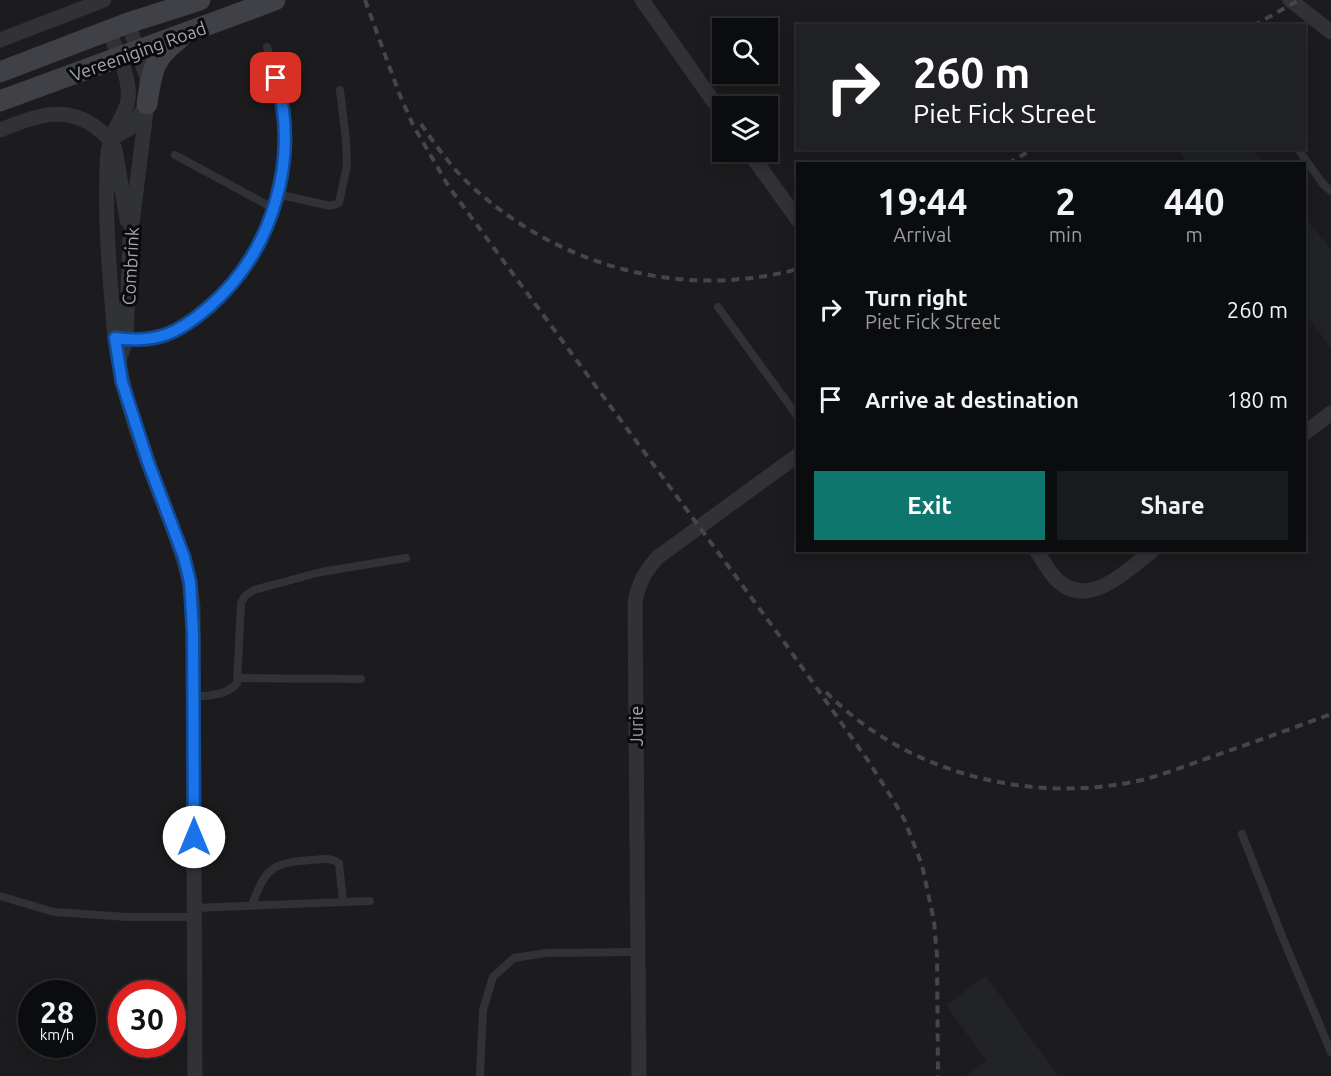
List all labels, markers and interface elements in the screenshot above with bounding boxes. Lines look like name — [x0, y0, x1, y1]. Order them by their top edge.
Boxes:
street label: Vereeniging Road — [67, 17, 209, 85]
map controls — [712, 18, 778, 162]
button: search — [712, 18, 778, 84]
icon: right — [814, 48, 892, 126]
text: 260 m — [913, 49, 1030, 96]
pin — [250, 52, 301, 103]
icon: arrive — [259, 61, 292, 94]
button: layers — [712, 96, 778, 162]
text: Piet Fick Street — [913, 98, 1096, 128]
text: 19:44 — [877, 181, 967, 222]
text: 2 — [1055, 181, 1076, 222]
text: 440 — [1164, 181, 1225, 222]
text: Arrival — [893, 223, 952, 246]
text: min — [1049, 223, 1082, 246]
text: m — [1186, 223, 1203, 246]
street label: Combrink — [118, 226, 142, 306]
text: Turn right — [865, 285, 967, 310]
icon: right — [814, 293, 847, 326]
text: 260 m — [1227, 297, 1288, 322]
text: Piet Fick Street — [865, 310, 1001, 333]
icon: arrive — [814, 383, 847, 416]
text: Arrive at destination — [865, 387, 1079, 412]
text: 180 m — [1227, 387, 1288, 412]
button: Exit — [814, 471, 1045, 540]
button: Share — [1057, 471, 1288, 540]
street label: Jurie — [626, 706, 646, 746]
position arrow — [162, 805, 226, 869]
speed limit sign: 30 — [108, 980, 186, 1058]
text: 28 — [40, 995, 74, 1029]
text: km/h — [40, 1026, 74, 1043]

